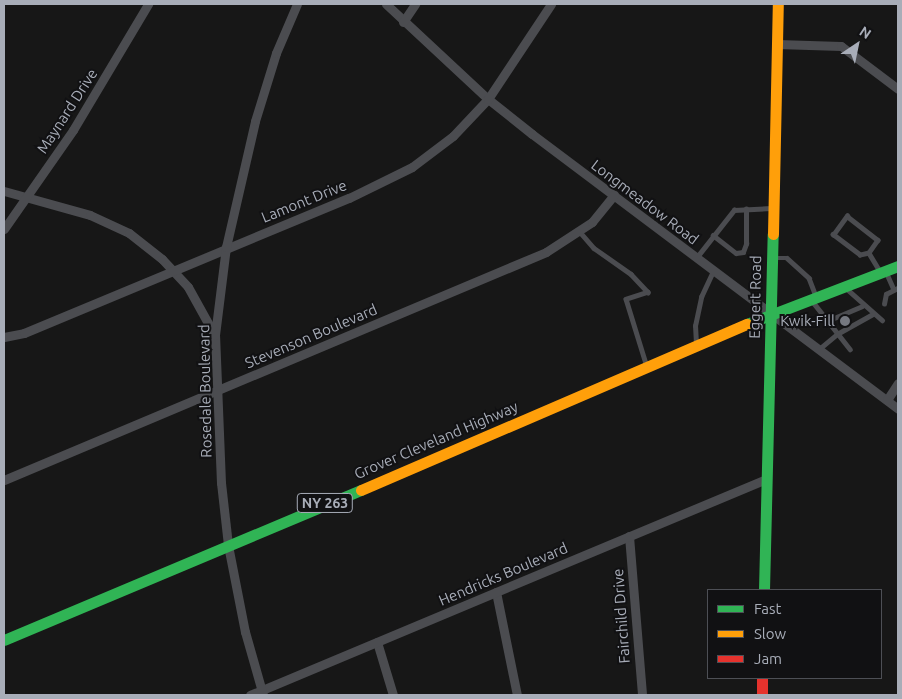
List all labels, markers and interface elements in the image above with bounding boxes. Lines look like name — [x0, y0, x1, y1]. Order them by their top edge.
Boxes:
north arrow — [832, 20, 882, 70]
text: N — [857, 23, 874, 42]
street label: Maynard Drive — [33, 65, 101, 157]
street label: Longmeadow Road — [588, 156, 702, 248]
street label: Lamont Drive — [259, 176, 349, 226]
street label: Eggert Road — [745, 255, 765, 339]
street label: Stevenson Boulevard — [242, 300, 380, 372]
place label: Kwik-Fill — [780, 312, 835, 330]
marker: Kwik-Fill — [839, 315, 851, 327]
street label: Rosedale Boulevard — [195, 324, 215, 458]
street label: Grover Cleveland Highway — [351, 397, 521, 483]
road number: NY 263 — [296, 492, 354, 514]
street label: Hendricks Boulevard — [436, 539, 570, 609]
street label: Fairchild Drive — [609, 568, 633, 664]
legend — [707, 589, 882, 679]
text: Fast — [754, 600, 781, 617]
text: Slow — [754, 625, 786, 642]
text: Jam — [754, 650, 782, 667]

